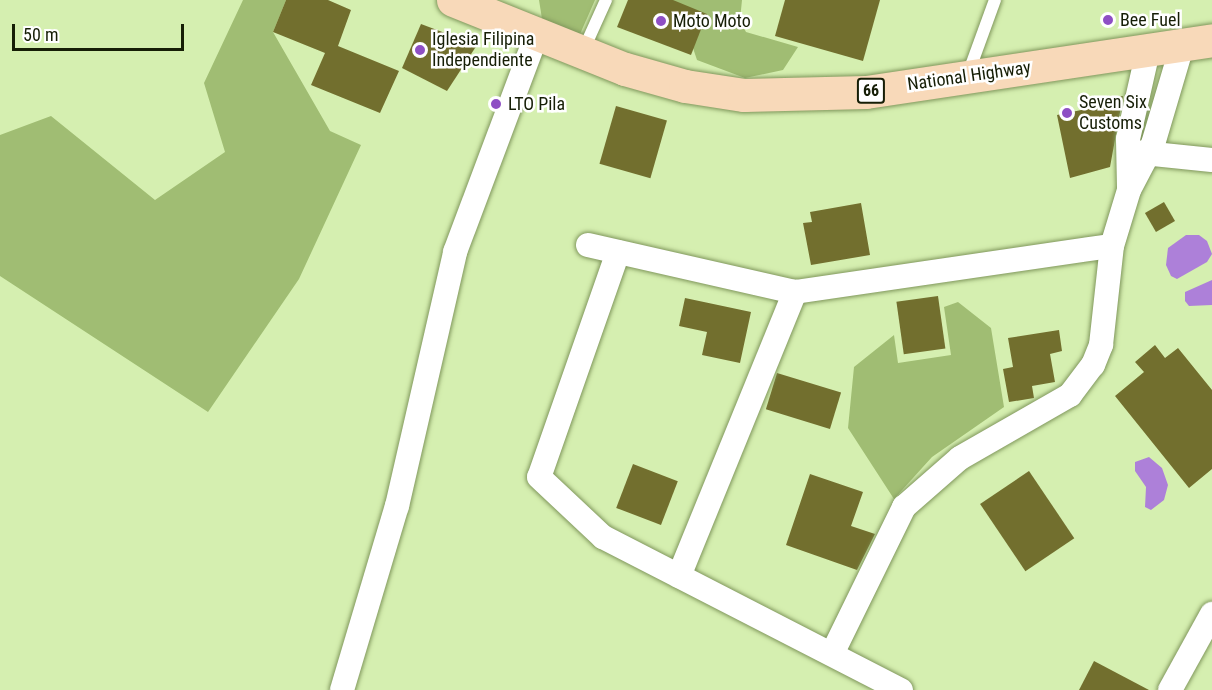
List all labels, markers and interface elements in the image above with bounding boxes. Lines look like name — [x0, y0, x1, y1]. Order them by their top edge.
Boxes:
place label: Bee Fuel — [1120, 9, 1181, 31]
place label: Moto Moto — [673, 10, 751, 32]
scale bar — [15, 12, 188, 50]
marker: Bee Fuel — [1101, 13, 1115, 27]
marker: Moto Moto — [654, 14, 668, 28]
text: 50 m — [23, 24, 58, 45]
place label: Iglesia Filipina Independiente — [432, 29, 534, 72]
marker: Iglesia Filipina Independiente — [413, 43, 427, 57]
street label: National Highway — [906, 57, 1032, 95]
road number: 66 — [856, 78, 886, 104]
place label: Seven Six Customs — [1079, 92, 1147, 134]
place label: LTO Pila — [508, 93, 565, 115]
marker: LTO Pila — [489, 97, 503, 111]
marker: Seven Six Customs — [1060, 106, 1074, 120]

